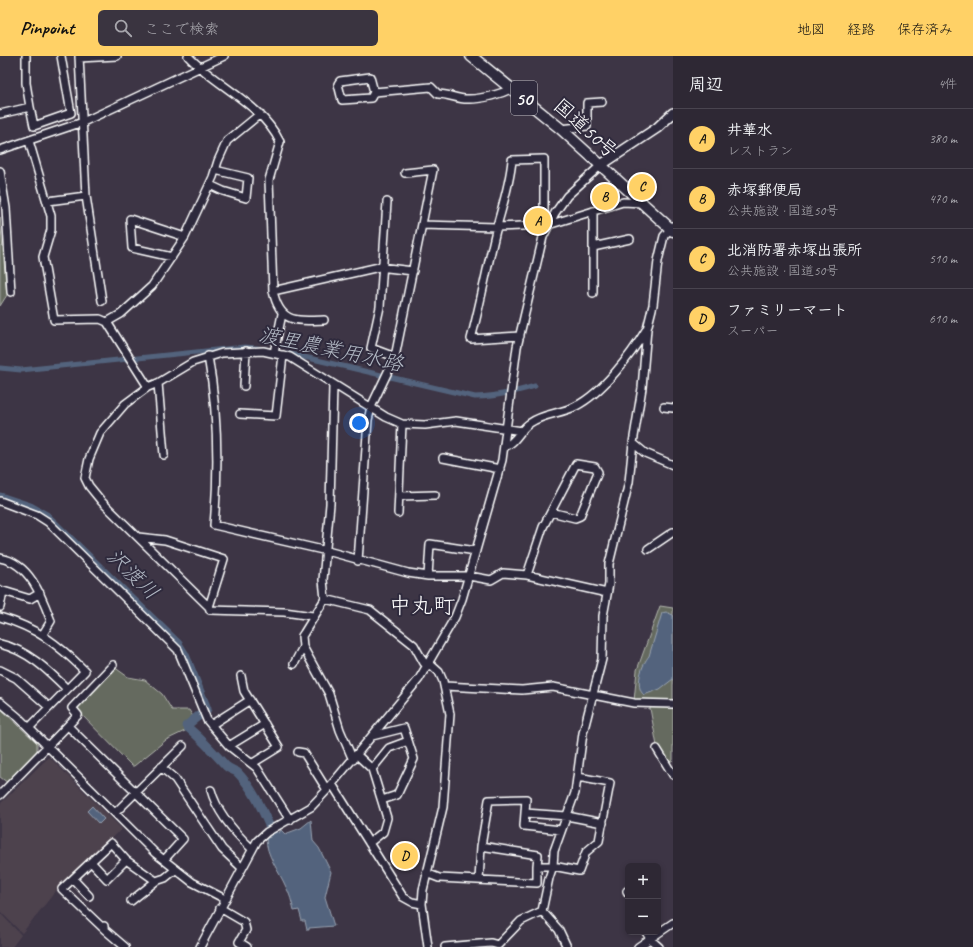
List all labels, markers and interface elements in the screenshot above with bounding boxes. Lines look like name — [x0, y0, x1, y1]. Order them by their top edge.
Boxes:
search box — [98, 10, 378, 46]
text: Pinpoint — [20, 16, 74, 40]
icon: search — [112, 17, 134, 39]
text: ここで検索 — [144, 20, 219, 39]
text: 地図 — [797, 21, 825, 38]
text: 経路 — [847, 21, 875, 38]
text: 保存済み — [897, 21, 953, 38]
text: 周辺 — [689, 74, 723, 95]
text: 4件 — [938, 76, 957, 92]
road number: 50 — [511, 81, 537, 115]
street label: 国道50号 — [548, 93, 623, 164]
text: 井華水 — [727, 121, 772, 140]
text: A — [699, 131, 705, 147]
text: 380 m — [929, 131, 957, 147]
text: レストラン — [727, 143, 793, 159]
pin: C — [629, 172, 655, 202]
text: 赤塚郵便局 — [727, 181, 802, 200]
pin: B — [592, 182, 618, 212]
text: B — [699, 191, 705, 207]
text: 470 m — [929, 191, 957, 207]
text: 公共施設 · 国道50号 — [727, 203, 838, 219]
pin: A — [525, 206, 551, 236]
text: 北消防署赤塚出張所 — [727, 241, 862, 260]
text: C — [699, 251, 705, 267]
text: 510 m — [929, 251, 957, 267]
text: 公共施設 · 国道50号 — [727, 263, 838, 279]
text: ファミリーマート — [727, 301, 848, 320]
text: D — [698, 311, 706, 327]
text: 610 m — [929, 311, 957, 327]
water label: 渡里農業用水路 — [256, 321, 407, 377]
text: スーパー — [727, 323, 778, 339]
your location — [349, 413, 369, 433]
water label: 沢渡川 — [101, 543, 165, 605]
district label: 中丸町 — [389, 592, 455, 620]
pin: D — [392, 841, 418, 871]
map controls — [625, 863, 661, 935]
button: + — [625, 863, 661, 899]
button: − — [625, 899, 661, 935]

